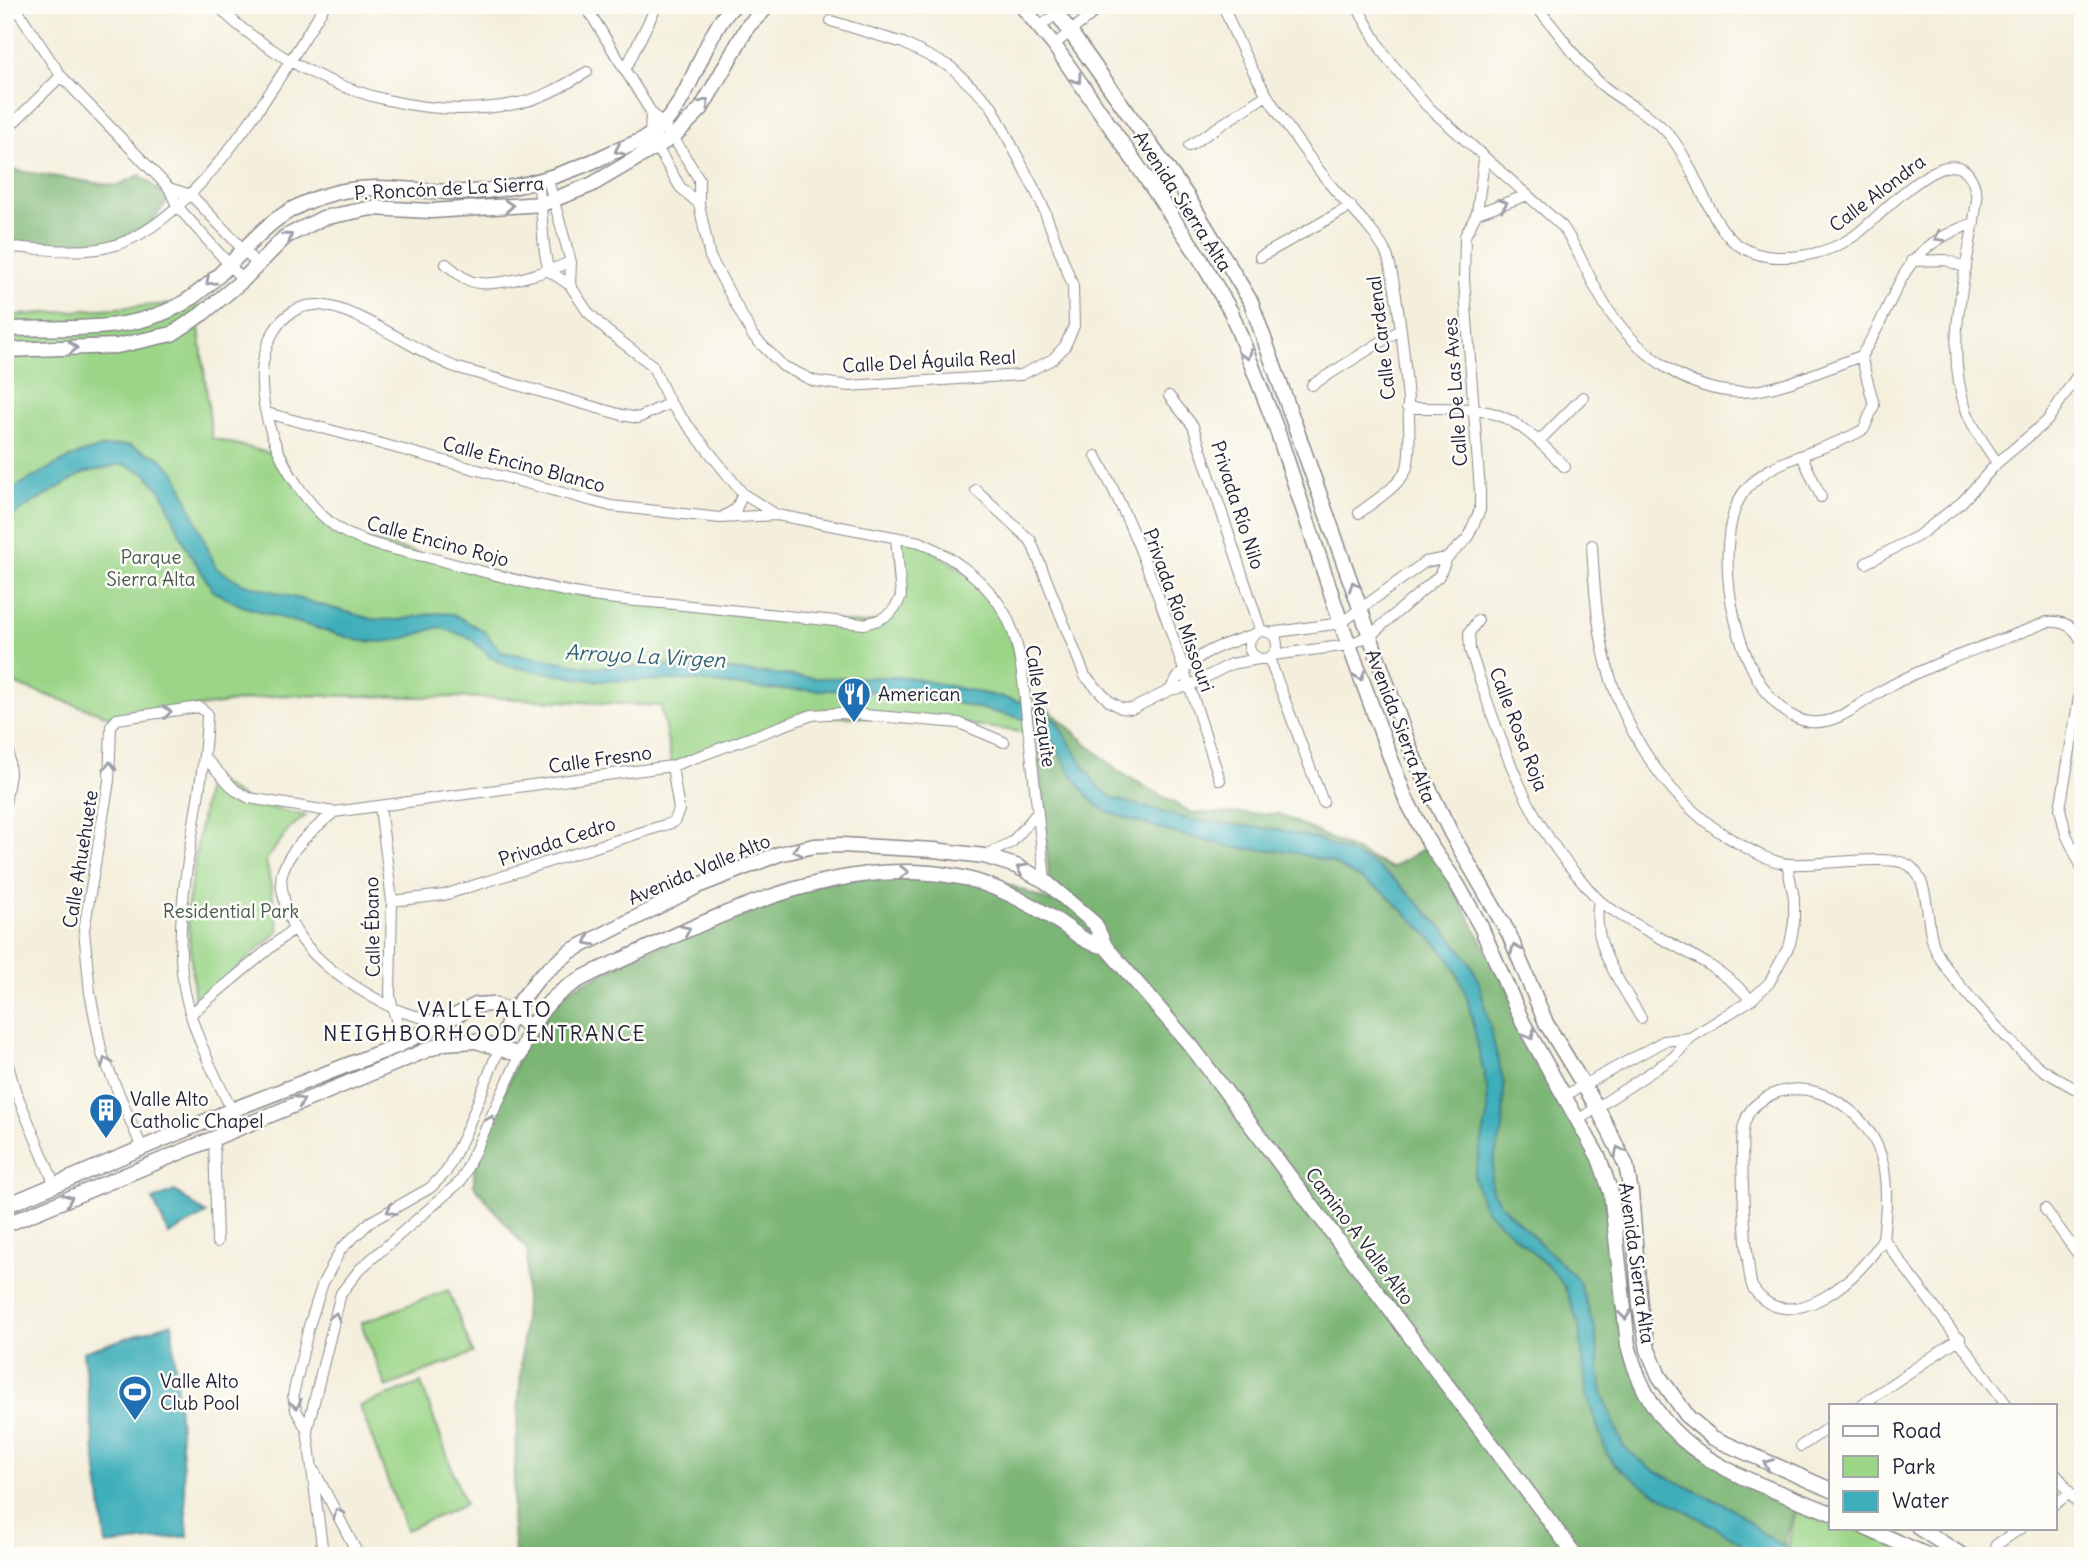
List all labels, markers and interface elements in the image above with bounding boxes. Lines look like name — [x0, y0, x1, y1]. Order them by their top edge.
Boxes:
one-way arrow — [1069, 71, 1081, 84]
one-way arrow — [697, 99, 709, 111]
street label: Avenida Sierra Alta — [1129, 126, 1237, 276]
one-way arrow — [614, 142, 626, 156]
street label: Calle Alondra — [1824, 149, 1930, 237]
street label: P. Roncón de La Sierra — [353, 171, 545, 205]
one-way arrow — [1496, 198, 1508, 212]
one-way arrow — [504, 199, 515, 214]
one-way arrow — [1934, 229, 1947, 242]
one-way arrow — [280, 233, 293, 245]
one-way arrow — [205, 273, 218, 285]
street label: Calle Cardenal — [1361, 275, 1401, 401]
street label: Calle De Las Aves — [1438, 317, 1472, 467]
one-way arrow — [69, 340, 79, 356]
street label: Calle Del Águila Real — [842, 344, 1016, 378]
one-way arrow — [1239, 349, 1253, 361]
street label: Calle Encino Blanco — [440, 431, 608, 497]
street label: Privada Río Nilo — [1206, 438, 1270, 572]
street label: Calle Encino Rojo — [364, 510, 512, 572]
street label: Privada Río Missouri — [1138, 525, 1220, 695]
park label: Parque Sierra Alta — [106, 545, 196, 591]
one-way arrow — [1348, 580, 1362, 592]
water label: Arroyo La Virgen — [564, 638, 727, 674]
street label: Calle Mezquite — [1021, 643, 1061, 769]
street label: Avenida Sierra Alta — [1361, 646, 1441, 806]
street label: Calle Rosa Roja — [1484, 664, 1554, 794]
one-way arrow — [1352, 669, 1366, 681]
restaurant icon: American — [835, 675, 873, 724]
place label: American — [878, 682, 960, 706]
one-way arrow — [161, 704, 173, 719]
street label: Calle Fresno — [547, 740, 653, 778]
one-way arrow — [102, 760, 118, 770]
street label: Calle Ahuehuete — [57, 788, 103, 930]
street label: Privada Cedro — [495, 811, 619, 871]
street label: Avenida Valle Alto — [624, 828, 774, 910]
one-way arrow — [791, 842, 803, 857]
one-way arrow — [1016, 863, 1028, 877]
one-way arrow — [899, 864, 910, 880]
street label: Calle Ébano — [359, 876, 385, 978]
park label: Residential Park — [163, 899, 300, 923]
one-way arrow — [678, 925, 691, 939]
one-way arrow — [584, 933, 596, 946]
one-way arrow — [1509, 944, 1523, 956]
district label: VALLE ALTO NEIGHBORHOOD ENTRANCE — [323, 996, 647, 1047]
one-way arrow — [1522, 1028, 1535, 1040]
one-way arrow — [100, 1057, 114, 1069]
place label: Valle Alto Catholic Chapel — [130, 1087, 264, 1133]
building icon: Valle Alto Catholic Chapel — [87, 1091, 125, 1140]
one-way arrow — [294, 1096, 306, 1110]
one-way arrow — [483, 1115, 497, 1127]
one-way arrow — [1614, 1145, 1628, 1158]
street label: Camino A Valle Alto — [1301, 1163, 1419, 1309]
street label: Avenida Sierra Alta — [1614, 1181, 1660, 1345]
one-way arrow — [62, 1194, 74, 1208]
one-way arrow — [386, 1201, 398, 1215]
one-way arrow — [1617, 1309, 1632, 1321]
one-way arrow — [327, 1311, 341, 1323]
place label: Valle Alto Club Pool — [160, 1369, 240, 1415]
sports icon: Valle Alto Club Pool — [116, 1373, 154, 1422]
one-way arrow — [288, 1397, 302, 1409]
legend — [1829, 1404, 2056, 1530]
text: Road — [1892, 1417, 1941, 1444]
text: Park — [1892, 1453, 1935, 1480]
one-way arrow — [1763, 1458, 1775, 1472]
text: Water — [1892, 1487, 1950, 1514]
one-way arrow — [333, 1508, 347, 1520]

